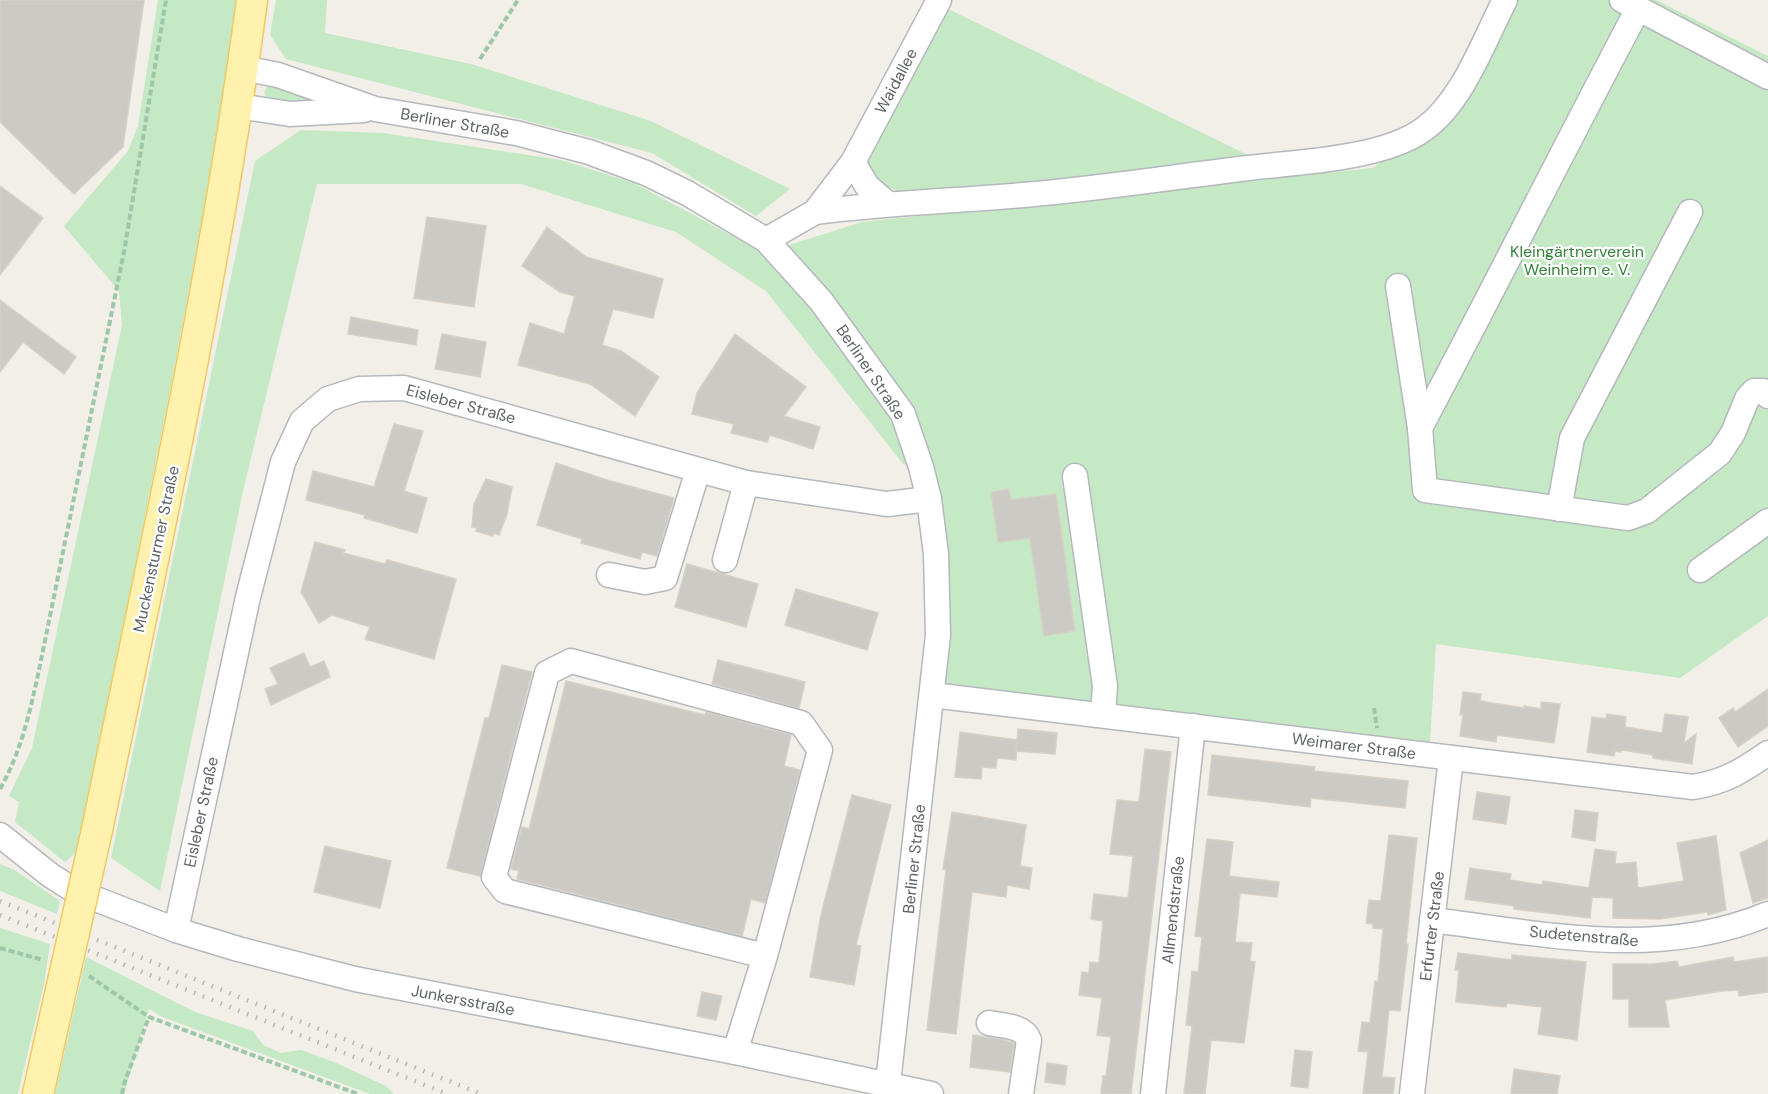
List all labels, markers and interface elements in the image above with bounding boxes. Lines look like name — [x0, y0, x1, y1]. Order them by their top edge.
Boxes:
street label: Waidallee — [870, 45, 922, 117]
street label: Berliner Straße — [399, 103, 511, 143]
park label: Kleingärtnerverein Weinheim e. V. — [1510, 241, 1644, 280]
street label: Berliner Straße — [832, 320, 910, 424]
street label: Eisleber Straße — [404, 379, 518, 429]
street label: Muckensturmer Straße — [128, 464, 184, 634]
street label: Weimarer Straße — [1291, 728, 1417, 764]
street label: Eisleber Straße — [179, 755, 223, 869]
street label: Berliner Straße — [898, 803, 930, 915]
street label: Allmendstraße — [1157, 855, 1189, 965]
street label: Erfurter Straße — [1415, 870, 1449, 982]
street label: Sudetenstraße — [1528, 921, 1640, 951]
street label: Junkersstraße — [409, 980, 517, 1020]

